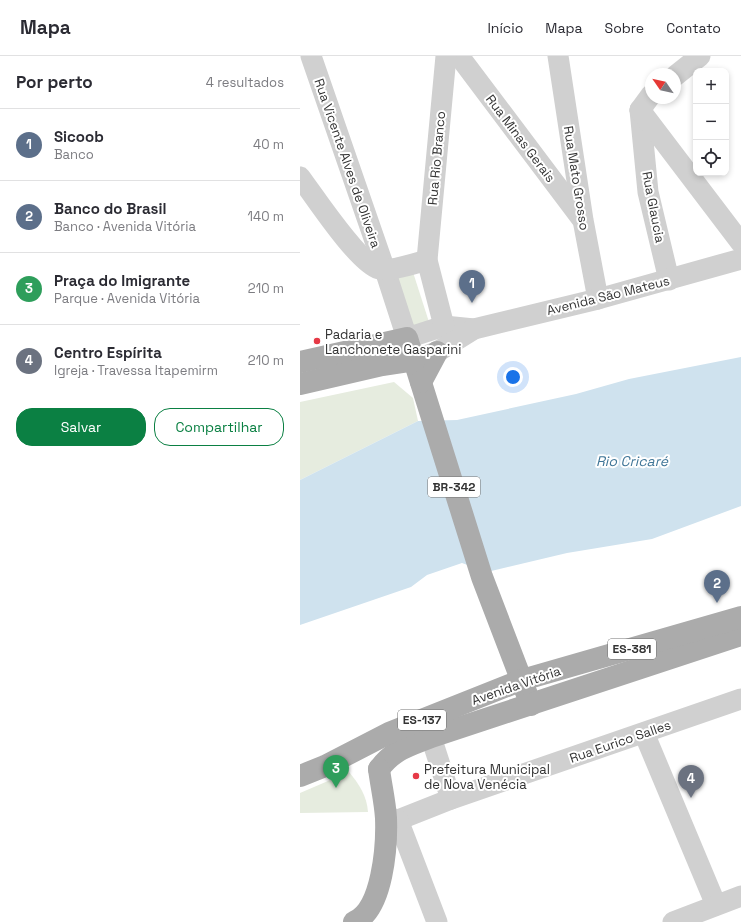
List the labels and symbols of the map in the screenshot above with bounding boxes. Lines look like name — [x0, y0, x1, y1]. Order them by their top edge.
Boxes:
north arrow — [645, 68, 681, 104]
street label: Rua Vicente Alves de Oliveira — [310, 76, 385, 251]
street label: Rua Minas Gerais — [482, 91, 559, 186]
street label: Rua Rio Branco — [424, 110, 449, 206]
street label: Rua Mato Grosso — [560, 125, 593, 231]
street label: Rua Glaucia — [638, 170, 669, 245]
pin: 1 — [459, 270, 485, 303]
street label: Avenida São Mateus — [545, 272, 671, 319]
place label: Padaria e Lanchonete Gasparini — [325, 326, 461, 358]
marker: Padaria e Lanchonete Gasparini — [312, 336, 322, 346]
your location — [503, 367, 523, 387]
water label: Rio Cricaré — [596, 452, 669, 470]
road number: BR-342 — [428, 477, 480, 497]
pin: 2 — [704, 570, 730, 603]
road number: ES-381 — [608, 639, 656, 659]
street label: Avenida Vitória — [469, 662, 563, 709]
road number: ES-137 — [398, 710, 446, 730]
street label: Rua Eurico Salles — [567, 716, 673, 767]
pin: 3 — [323, 755, 349, 788]
place label: Prefeitura Municipal de Nova Venécia — [424, 761, 550, 793]
pin: 4 — [678, 765, 704, 798]
marker: Prefeitura Municipal de Nova Venécia — [411, 771, 421, 781]

